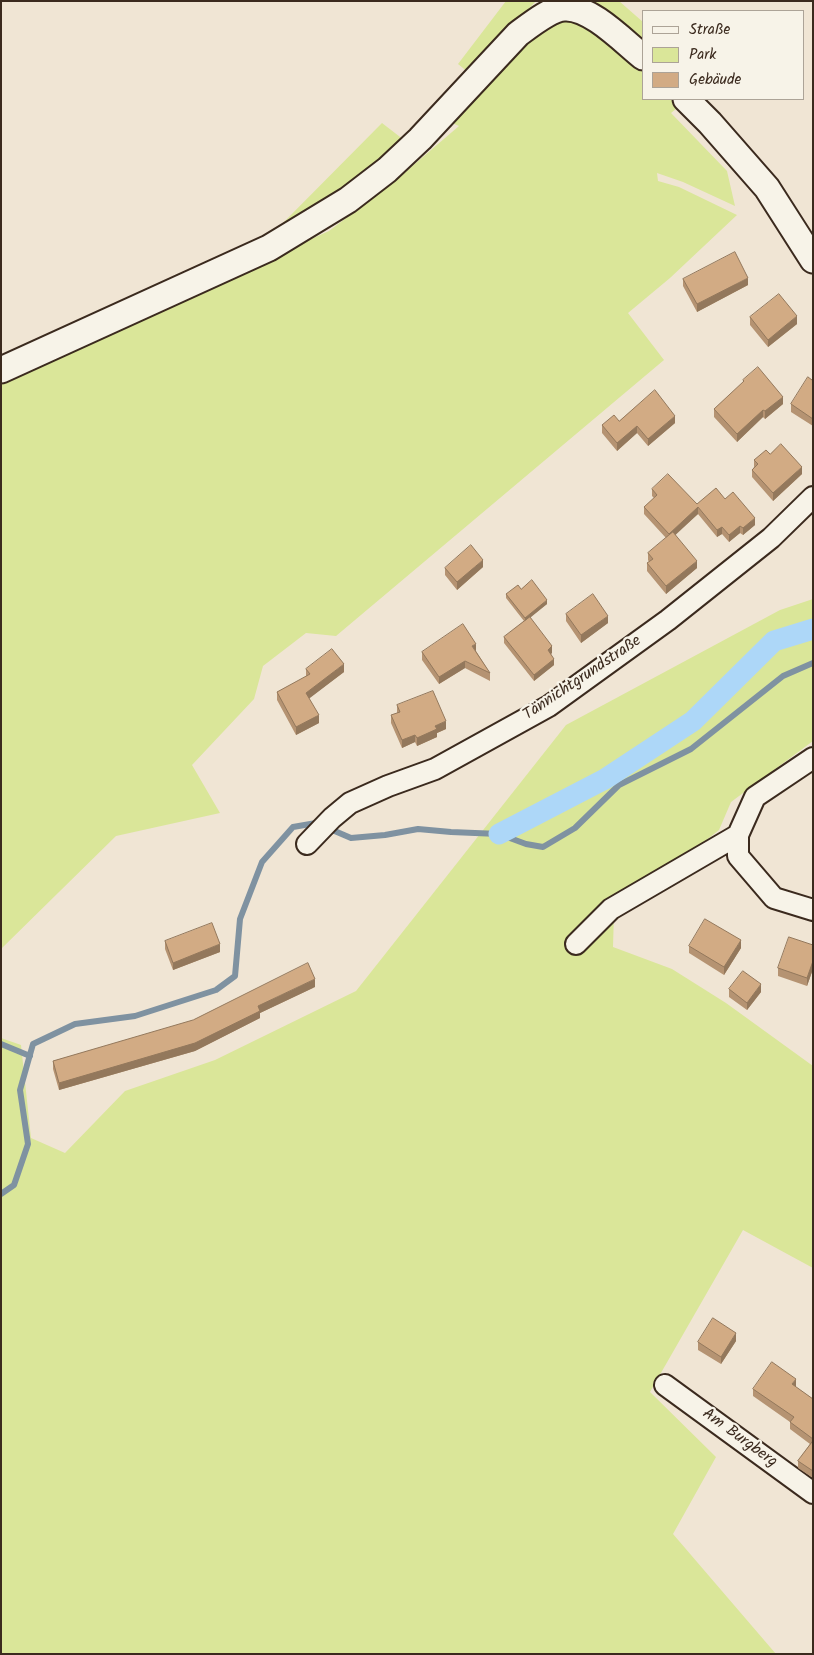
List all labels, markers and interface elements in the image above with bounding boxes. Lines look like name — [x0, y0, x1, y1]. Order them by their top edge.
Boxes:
legend — [642, 10, 804, 100]
text: Straße — [689, 18, 730, 42]
text: Park — [689, 43, 716, 67]
text: Gebäude — [689, 68, 741, 92]
street label: Tännichtgrundstraße — [520, 632, 646, 726]
street label: Am Burgberg — [698, 1405, 780, 1473]

